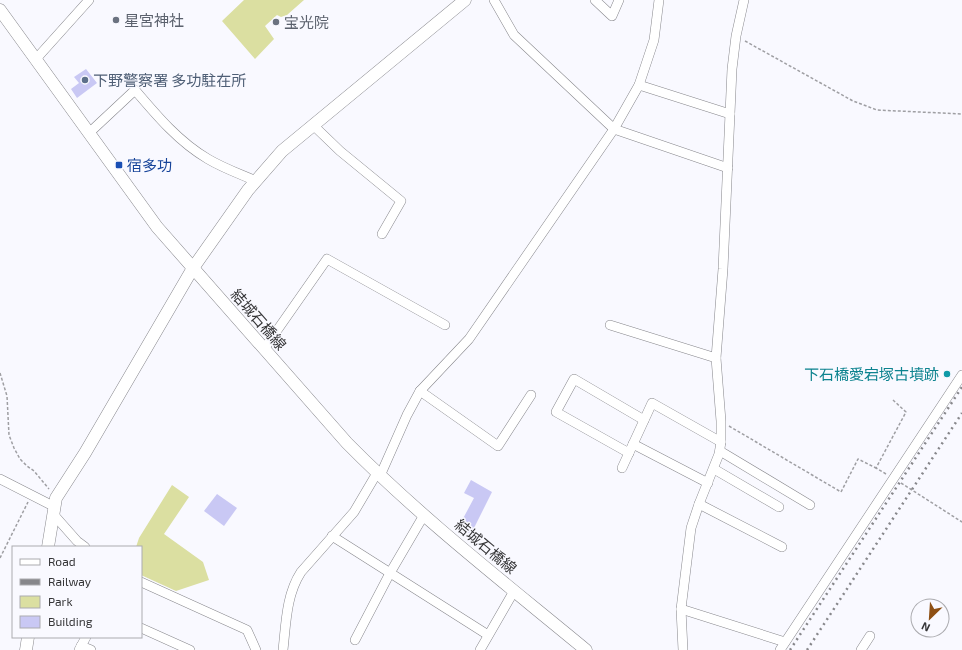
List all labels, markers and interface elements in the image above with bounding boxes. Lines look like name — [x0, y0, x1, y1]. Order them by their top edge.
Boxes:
place label: 星宮神社 — [124, 11, 184, 29]
place label: 宝光院 — [284, 13, 329, 31]
marker: 星宮神社 — [111, 15, 121, 25]
marker: 宝光院 — [271, 17, 281, 27]
place label: 下野警察署 多功駐在所 — [93, 71, 246, 89]
marker: 下野警察署 多功駐在所 — [80, 75, 90, 85]
place label: 宿多功 — [127, 156, 172, 174]
marker: 宿多功 — [114, 160, 124, 170]
street label: 結城石橋線 — [228, 285, 290, 353]
place label: 下石橋愛宕塚古墳跡 — [804, 365, 939, 383]
marker: 下石橋愛宕塚古墳跡 — [942, 369, 952, 379]
street label: 結城石橋線 — [451, 515, 521, 577]
legend — [12, 546, 142, 638]
text: Road — [48, 554, 76, 568]
text: Railway — [48, 574, 92, 588]
text: Park — [48, 594, 73, 608]
north arrow — [910, 598, 950, 638]
text: Building — [48, 614, 93, 628]
text: N — [919, 620, 932, 635]

